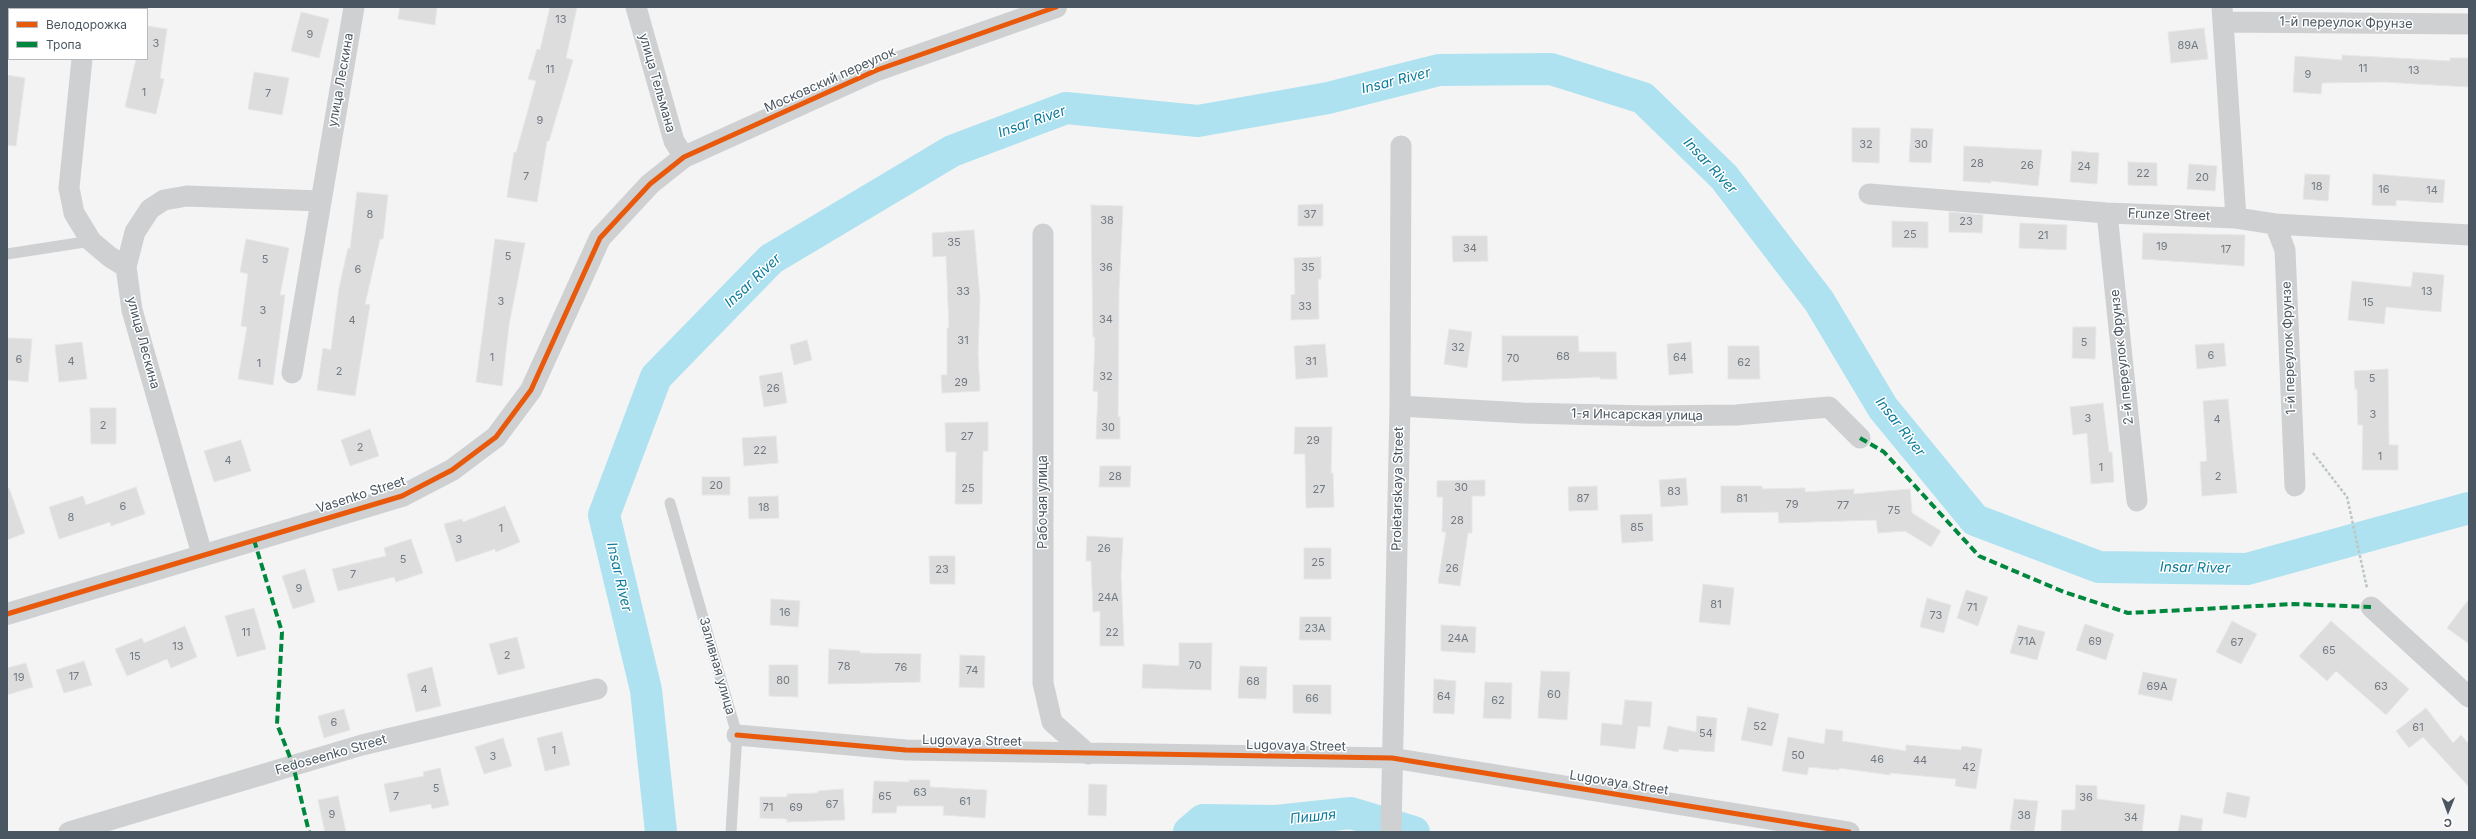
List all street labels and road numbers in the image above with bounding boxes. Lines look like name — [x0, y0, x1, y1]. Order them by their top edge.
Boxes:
street label: 1-й переулок Фрунзе — [2279, 14, 2413, 32]
street label: улица Лескина — [325, 32, 357, 128]
street label: улица Тельмана — [635, 32, 679, 134]
street label: Московский переулок — [762, 44, 898, 116]
street label: Frunze Street — [2128, 206, 2210, 224]
street label: 1-й переулок Фрунзе — [2279, 281, 2299, 415]
street label: 2-й переулок Фрунзе — [2107, 289, 2137, 425]
street label: улица Лескина — [123, 295, 163, 391]
street label: 1-я Инсарская улица — [1571, 406, 1703, 424]
street label: Proletarskaya Street — [1389, 427, 1407, 551]
street label: Рабочая улица — [1035, 455, 1051, 549]
street label: Vasenko Street — [315, 473, 407, 517]
street label: Заливная улица — [696, 615, 738, 717]
street label: Fedoseenko Street — [273, 732, 389, 778]
street label: Lugovaya Street — [922, 732, 1022, 750]
street label: Lugovaya Street — [1246, 737, 1346, 755]
street label: Lugovaya Street — [1569, 767, 1669, 799]

